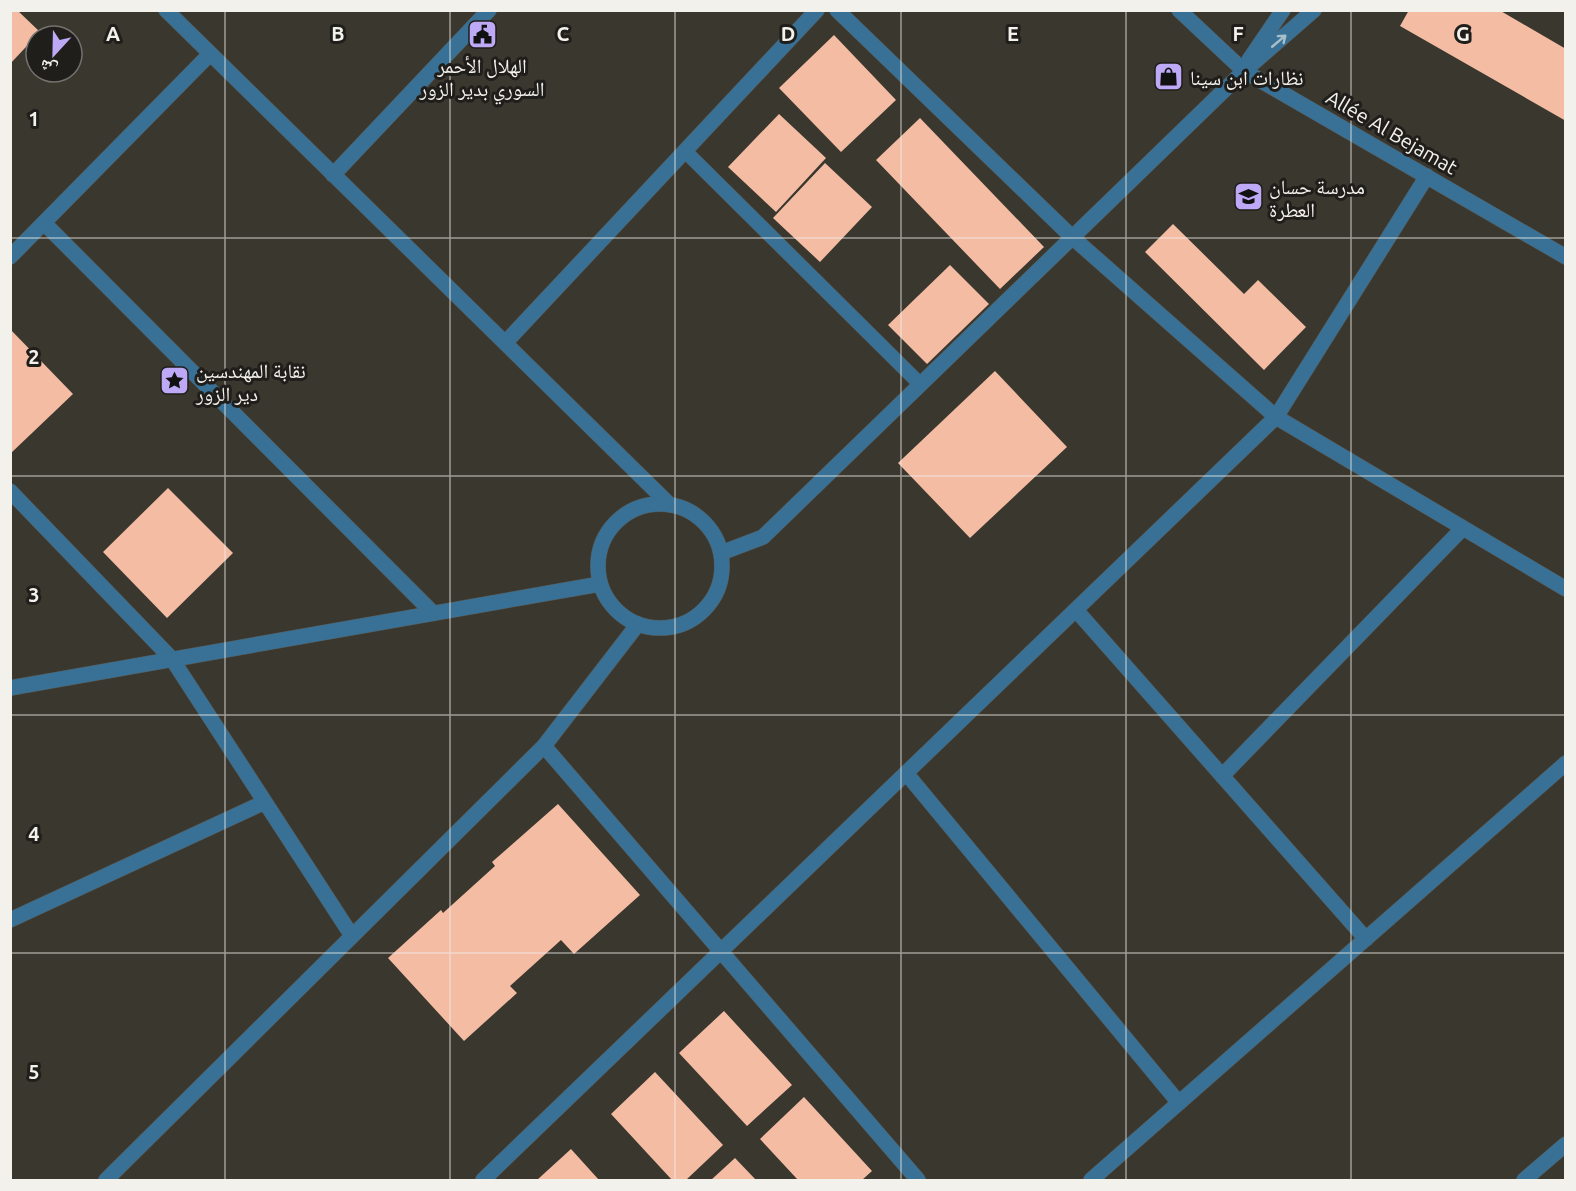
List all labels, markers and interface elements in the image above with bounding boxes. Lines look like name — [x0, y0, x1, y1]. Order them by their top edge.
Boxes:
public building icon: الهلال الأحمر السوري بدير الزور — [466, 18, 498, 50]
text: A — [106, 22, 120, 45]
text: B — [331, 22, 345, 45]
text: C — [557, 22, 570, 45]
text: D — [781, 22, 795, 45]
text: E — [1007, 22, 1019, 45]
text: F — [1232, 22, 1244, 45]
text: G — [1456, 22, 1470, 45]
north arrow — [24, 24, 84, 84]
one-way arrow — [1271, 34, 1286, 48]
place label: الهلال الأحمر السوري بدير الزور — [419, 54, 544, 105]
text: ش — [37, 55, 60, 79]
shop icon: نظارات ابن سينا — [1153, 61, 1185, 93]
place label: نظارات ابن سينا — [1190, 66, 1303, 90]
street label: Allée Al Bejamat — [1322, 85, 1462, 179]
text: 1 — [28, 107, 40, 130]
place label: مدرسة حسان العطرة — [1269, 175, 1365, 221]
school or university icon: مدرسة حسان العطرة — [1232, 181, 1264, 213]
text: 2 — [28, 345, 40, 368]
place label: نقابة المهندسين دير الزور — [195, 359, 306, 405]
place icon: نقابة المهندسين دير الزور — [159, 365, 191, 397]
text: 3 — [28, 583, 40, 606]
text: 4 — [28, 822, 40, 845]
text: 5 — [28, 1060, 40, 1083]

